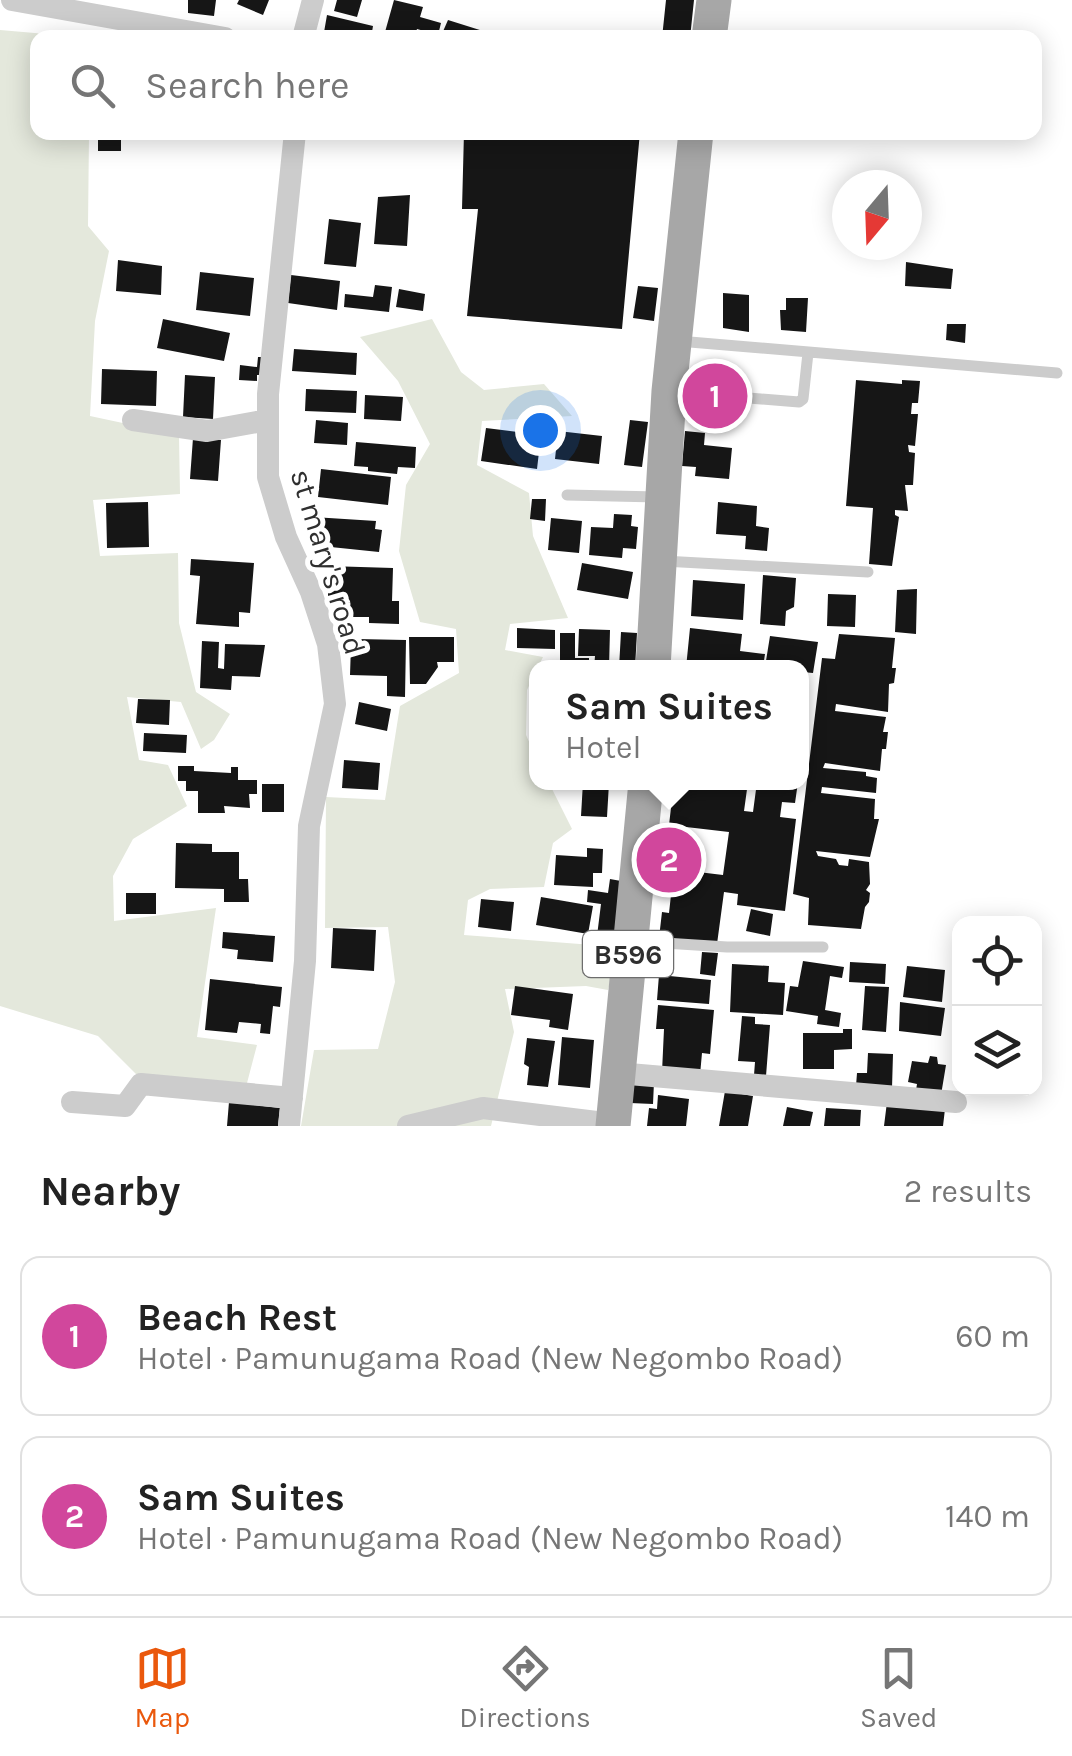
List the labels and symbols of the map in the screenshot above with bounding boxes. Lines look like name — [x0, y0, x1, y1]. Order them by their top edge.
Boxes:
north arrow — [832, 170, 922, 260]
pin: 1 — [682, 358, 748, 434]
your location — [515, 405, 566, 456]
street label: st mary's road — [283, 465, 373, 659]
pin: 2 — [636, 822, 702, 898]
road number: B596 — [583, 931, 673, 977]

